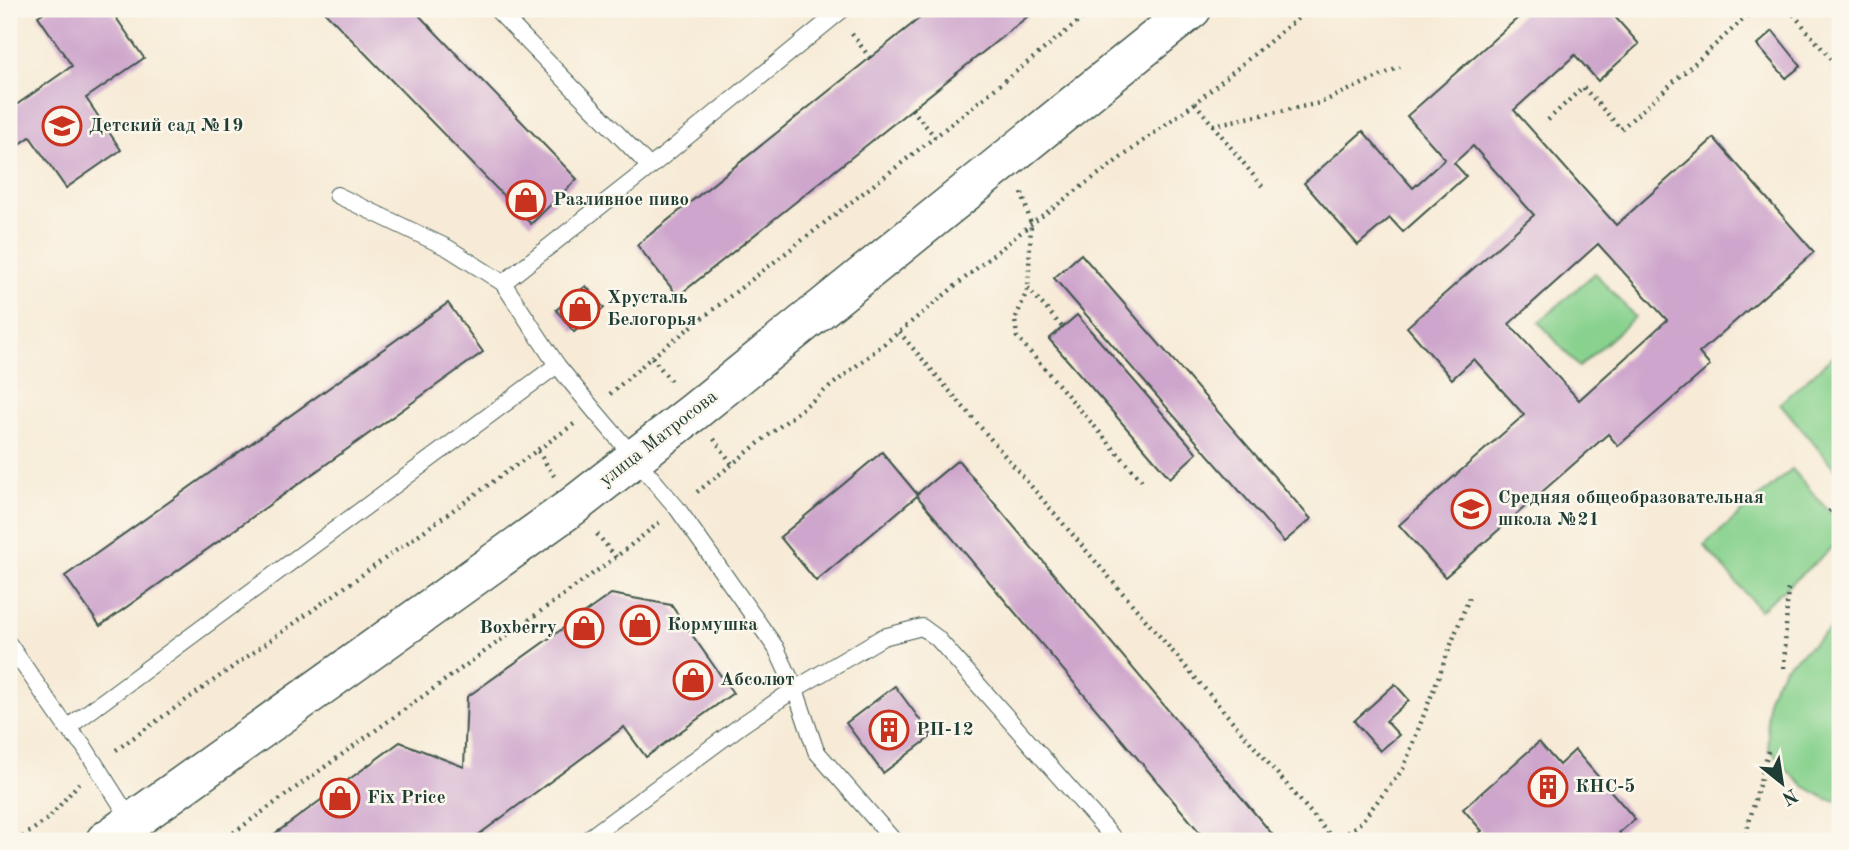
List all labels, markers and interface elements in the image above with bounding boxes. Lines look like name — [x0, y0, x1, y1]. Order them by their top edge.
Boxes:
school or university icon: Детский сад №19 — [41, 105, 83, 147]
place label: Детский сад №19 — [89, 117, 243, 136]
shop icon: Разливное пиво — [505, 179, 547, 221]
place label: Разливное пиво — [553, 191, 689, 210]
shop icon: Хрусталь Белогорья — [559, 288, 601, 330]
place label: Хрусталь Белогорья — [607, 289, 696, 330]
street label: улица Матросова — [597, 387, 722, 491]
school or university icon: Средняя общеобразовательная школа №21 — [1450, 488, 1492, 530]
place label: Средняя общеобразовательная школа №21 — [1498, 489, 1764, 530]
shop icon: Кормушка — [619, 604, 661, 646]
shop icon: Boxberry — [563, 607, 605, 649]
place label: Кормушка — [667, 616, 758, 635]
place label: Boxberry — [479, 619, 557, 638]
shop icon: Абсолют — [672, 659, 714, 701]
place label: Абсолют — [720, 671, 795, 690]
building icon: РП-12 — [868, 709, 910, 751]
place label: РП-12 — [916, 721, 974, 740]
north arrow — [1748, 748, 1818, 818]
building icon: КНС-5 — [1527, 766, 1569, 808]
shop icon: Fix Price — [319, 777, 361, 819]
place label: КНС-5 — [1575, 778, 1635, 797]
text: N — [1778, 784, 1800, 808]
place label: Fix Price — [367, 789, 446, 808]

